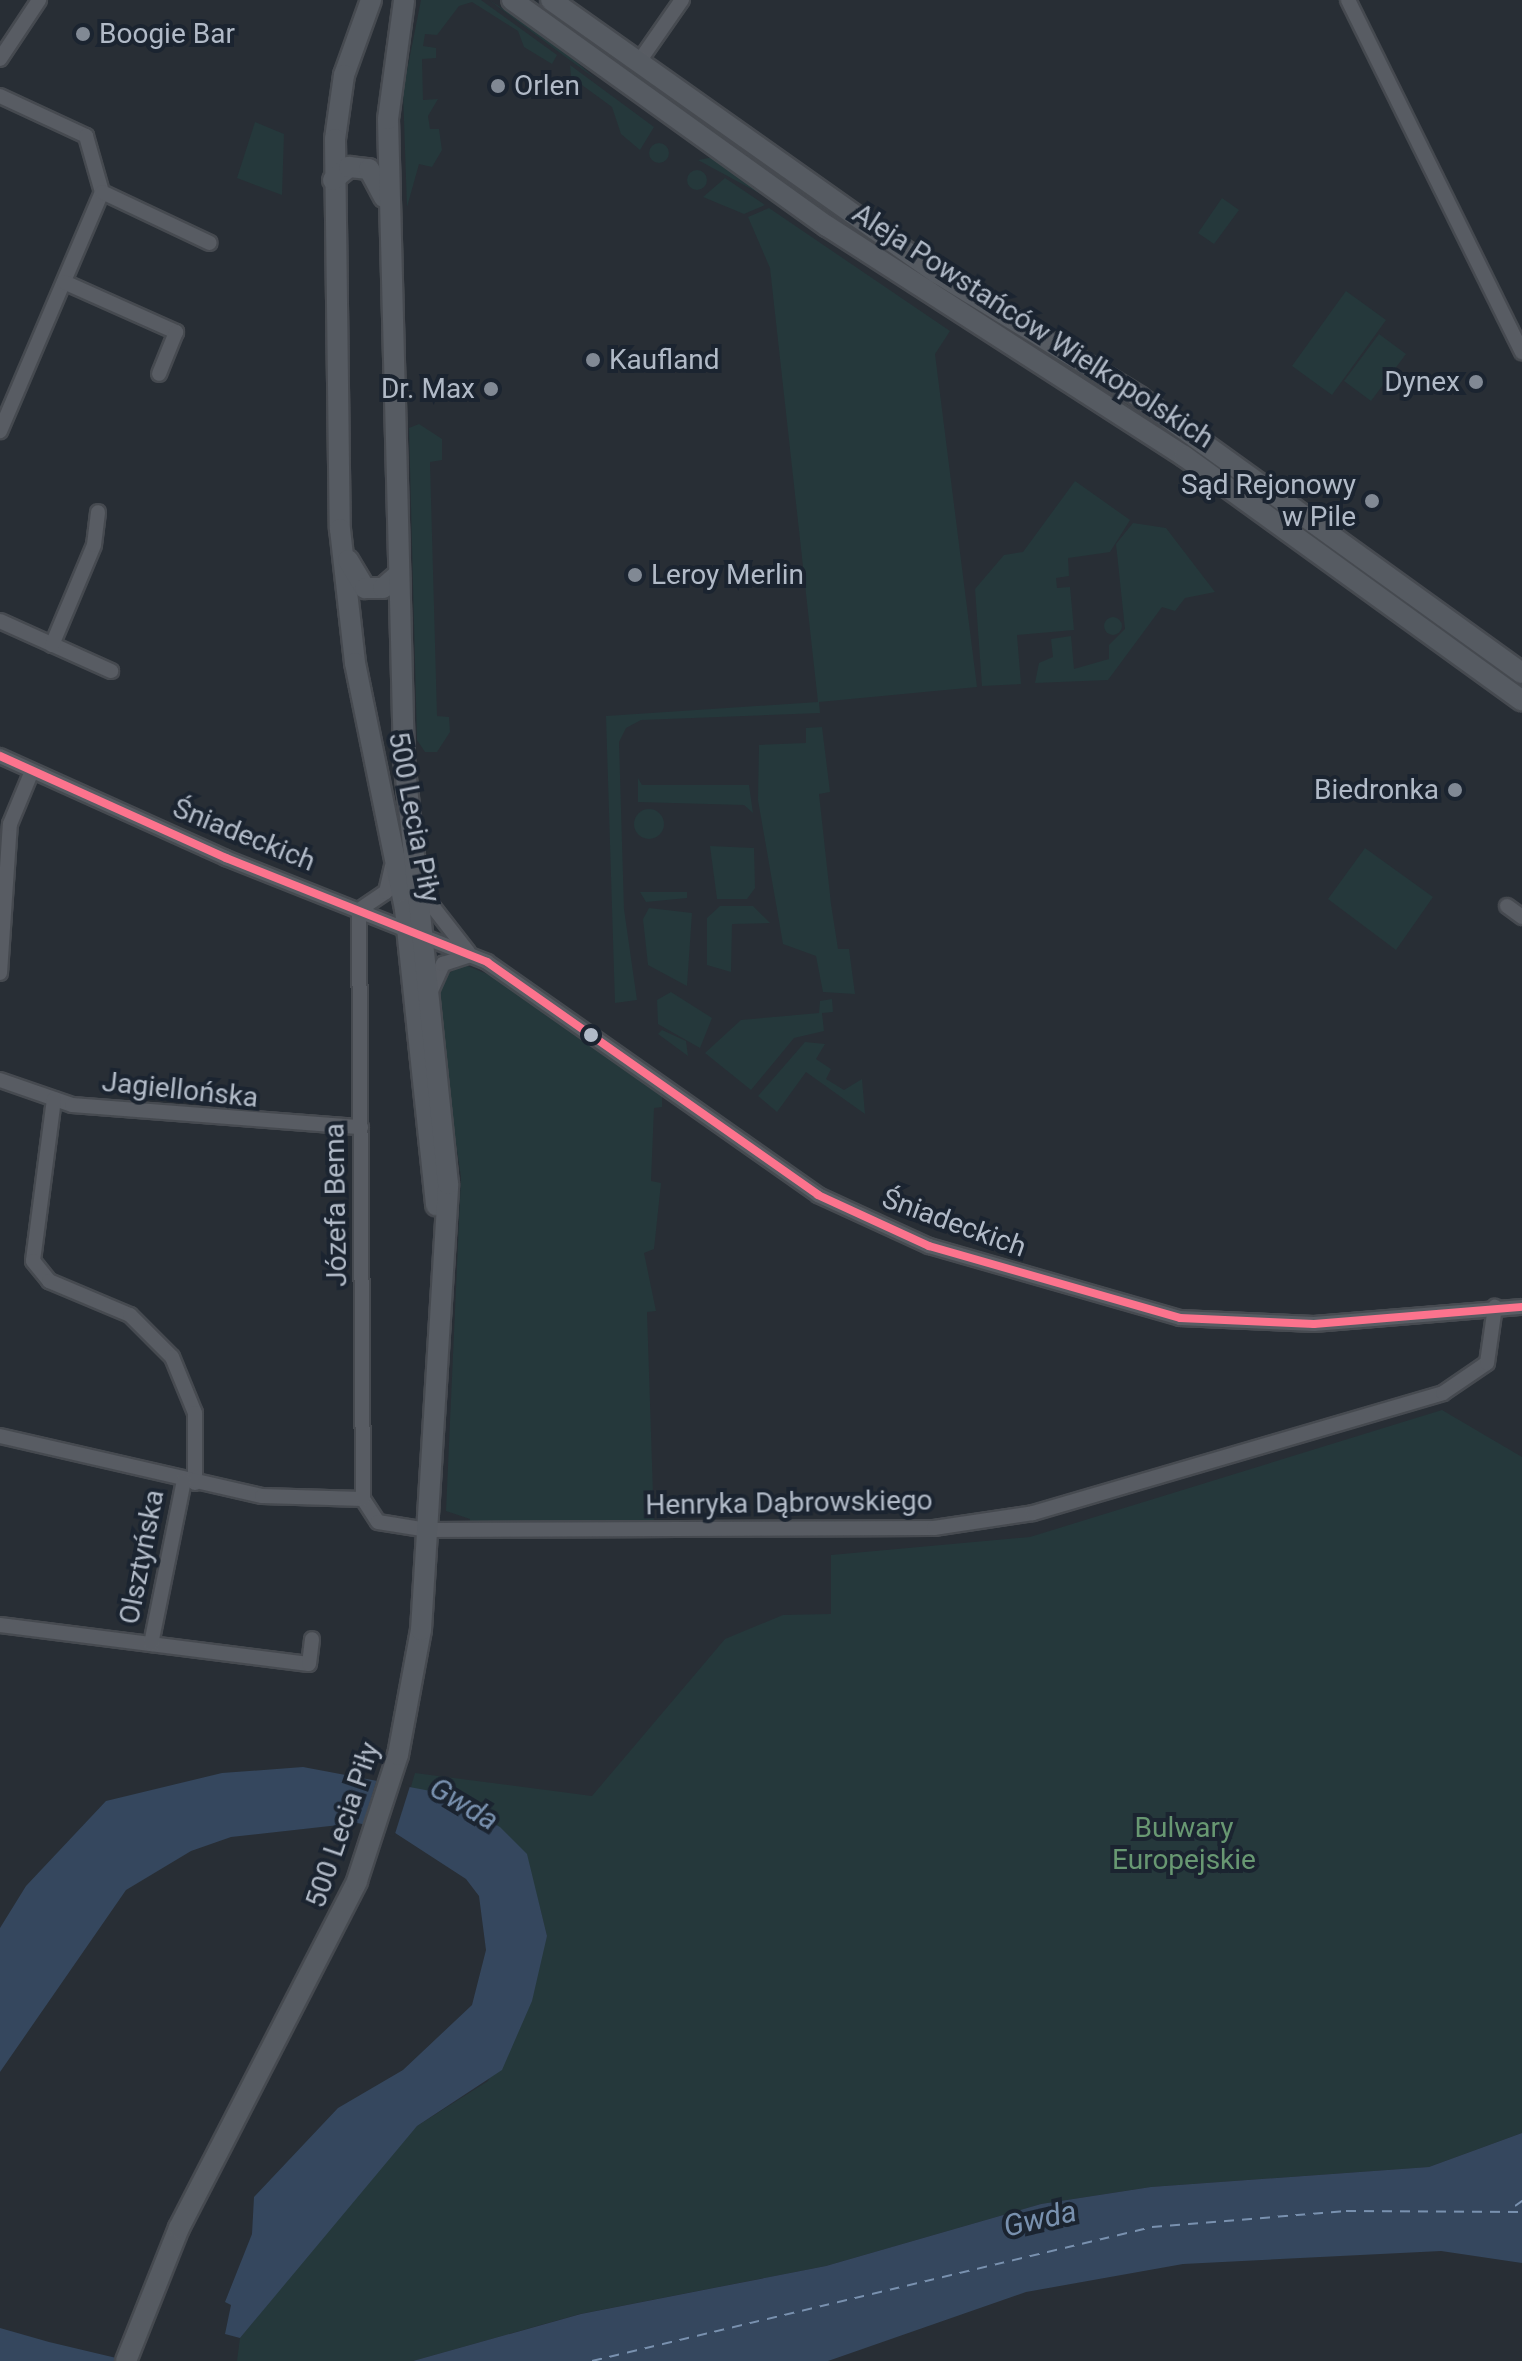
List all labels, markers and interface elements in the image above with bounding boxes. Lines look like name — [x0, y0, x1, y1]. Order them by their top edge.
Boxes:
place label: Boogie Bar — [99, 17, 235, 51]
marker: Boogie Bar — [74, 25, 92, 43]
place label: Orlen — [514, 69, 580, 103]
marker: Orlen — [489, 77, 507, 95]
street label: Aleja Powstańców Wielkopolskich — [846, 197, 1220, 455]
place label: Kaufland — [609, 343, 720, 377]
marker: Kaufland — [584, 351, 602, 369]
place label: Dynex — [1384, 365, 1460, 399]
place label: Dr. Max — [381, 372, 475, 406]
marker: Dynex — [1467, 373, 1485, 391]
marker: Dr. Max — [482, 380, 500, 398]
place label: Sąd Rejonowy w Pile — [1181, 468, 1356, 534]
marker: Sąd Rejonowy w Pile — [1363, 492, 1381, 510]
place label: Leroy Merlin — [651, 558, 804, 592]
marker: Leroy Merlin — [626, 566, 644, 584]
street label: 500 Lecia Piły — [381, 729, 447, 905]
place label: Biedronka — [1314, 773, 1439, 807]
marker: Biedronka — [1446, 781, 1464, 799]
street label: Śniadeckich — [168, 791, 320, 879]
unlabelled marker — [583, 1027, 599, 1043]
street label: Jagiellońska — [100, 1065, 260, 1115]
street label: Józefa Bema — [318, 1123, 354, 1287]
street label: Śniadeckich — [878, 1181, 1030, 1265]
street label: Henryka Dąbrowskiego — [645, 1484, 933, 1522]
street label: Olsztyńska — [113, 1487, 171, 1627]
street label: 500 Lecia Piły — [299, 1738, 387, 1912]
water label: Gwda — [423, 1770, 505, 1838]
park label: Bulwary Europejskie — [1112, 1811, 1256, 1877]
water label: Gwda — [1000, 2193, 1080, 2245]

